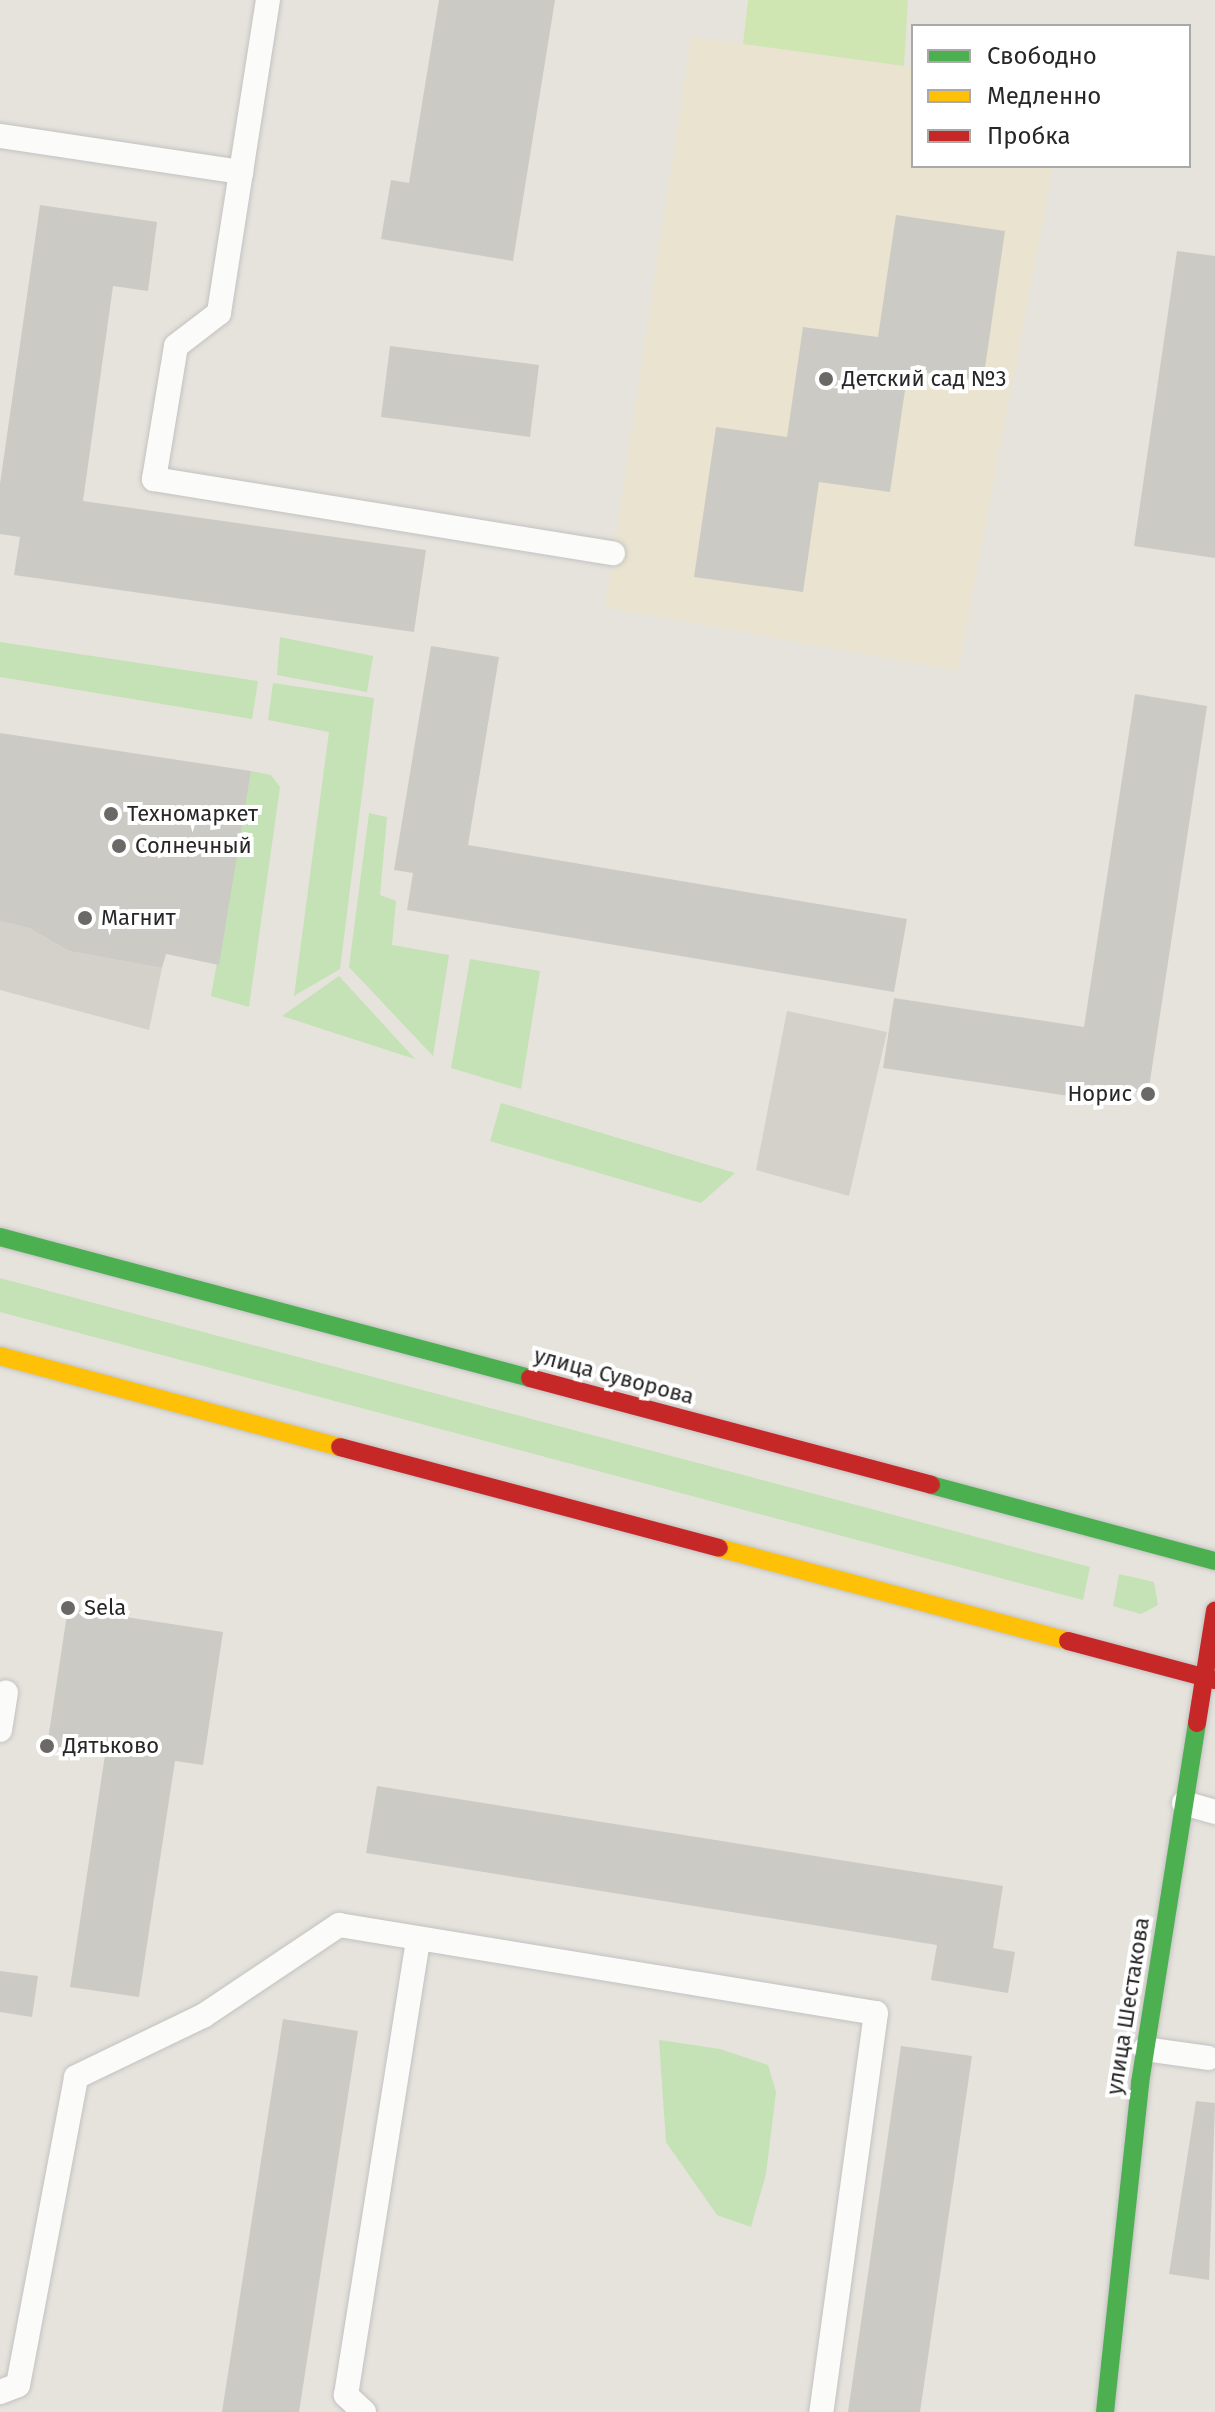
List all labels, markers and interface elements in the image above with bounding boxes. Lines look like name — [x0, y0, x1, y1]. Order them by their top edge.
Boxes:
legend — [911, 24, 1191, 168]
text: Свободно — [987, 42, 1097, 70]
text: Медленно — [987, 82, 1101, 110]
text: Пробка — [987, 122, 1071, 150]
place label: Детский сад №3 — [842, 366, 1006, 392]
marker: Детский сад №3 — [817, 370, 835, 388]
place label: Техномаркет — [127, 801, 258, 827]
marker: Техномаркет — [102, 805, 120, 823]
place label: Солнечный — [135, 833, 252, 859]
marker: Солнечный — [110, 837, 128, 855]
place label: Магнит — [101, 905, 176, 931]
marker: Магнит — [76, 909, 94, 927]
place label: Норис — [1067, 1081, 1132, 1107]
marker: Норис — [1139, 1085, 1157, 1103]
street label: улица Суворова — [531, 1342, 697, 1410]
place label: Sela — [84, 1595, 126, 1621]
marker: Sela — [59, 1599, 77, 1617]
place label: Дятьково — [63, 1733, 159, 1759]
marker: Дятьково — [38, 1737, 56, 1755]
street label: улица Шестакова — [1101, 1915, 1155, 2097]

